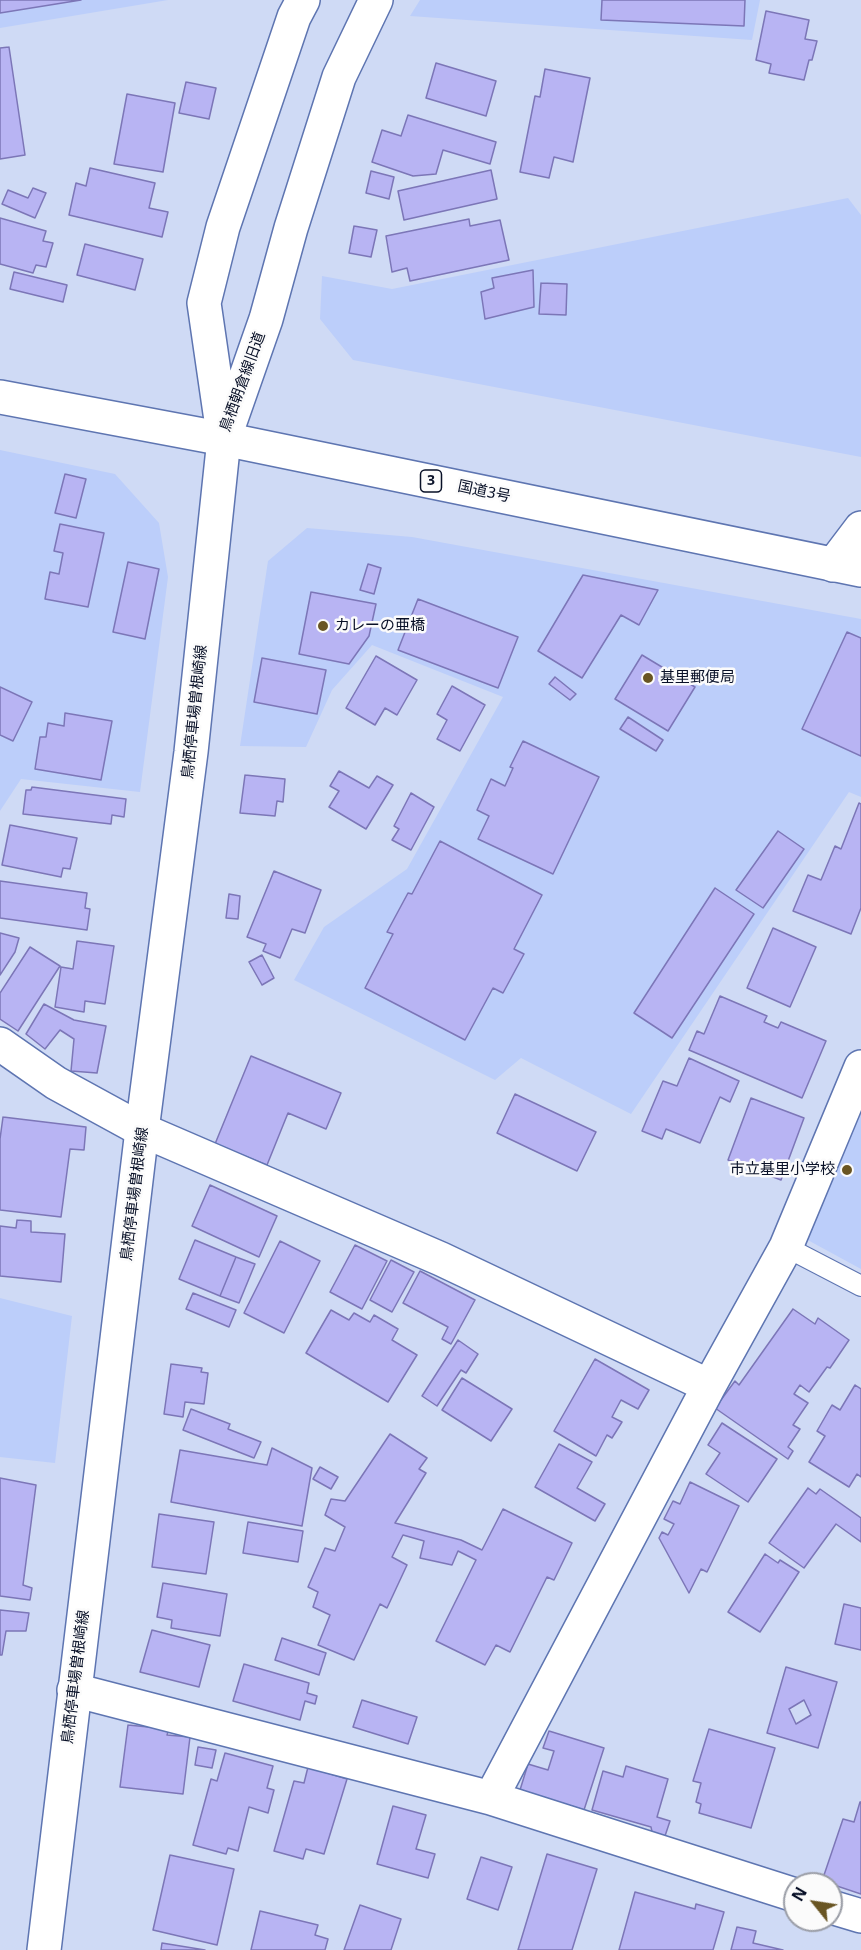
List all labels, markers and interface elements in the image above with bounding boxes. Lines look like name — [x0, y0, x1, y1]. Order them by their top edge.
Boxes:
street label: 鳥栖朝倉線旧道 — [217, 330, 269, 434]
road number: 3 — [420, 470, 442, 492]
street label: 国道3号 — [456, 478, 512, 506]
place label: カレーの亜橋 — [335, 617, 425, 635]
marker: カレーの亜橋 — [316, 619, 330, 633]
street label: 鳥栖停車場曽根崎線 — [179, 644, 211, 780]
place label: 基里郵便局 — [660, 669, 735, 687]
marker: 基里郵便局 — [641, 671, 655, 685]
street label: 鳥栖停車場曽根崎線 — [118, 1126, 152, 1262]
place label: 市立基里小学校 — [730, 1161, 835, 1179]
marker: 市立基里小学校 — [840, 1163, 854, 1177]
street label: 鳥栖停車場曽根崎線 — [59, 1609, 93, 1745]
north arrow — [783, 1872, 843, 1932]
text: N — [786, 1883, 812, 1905]

